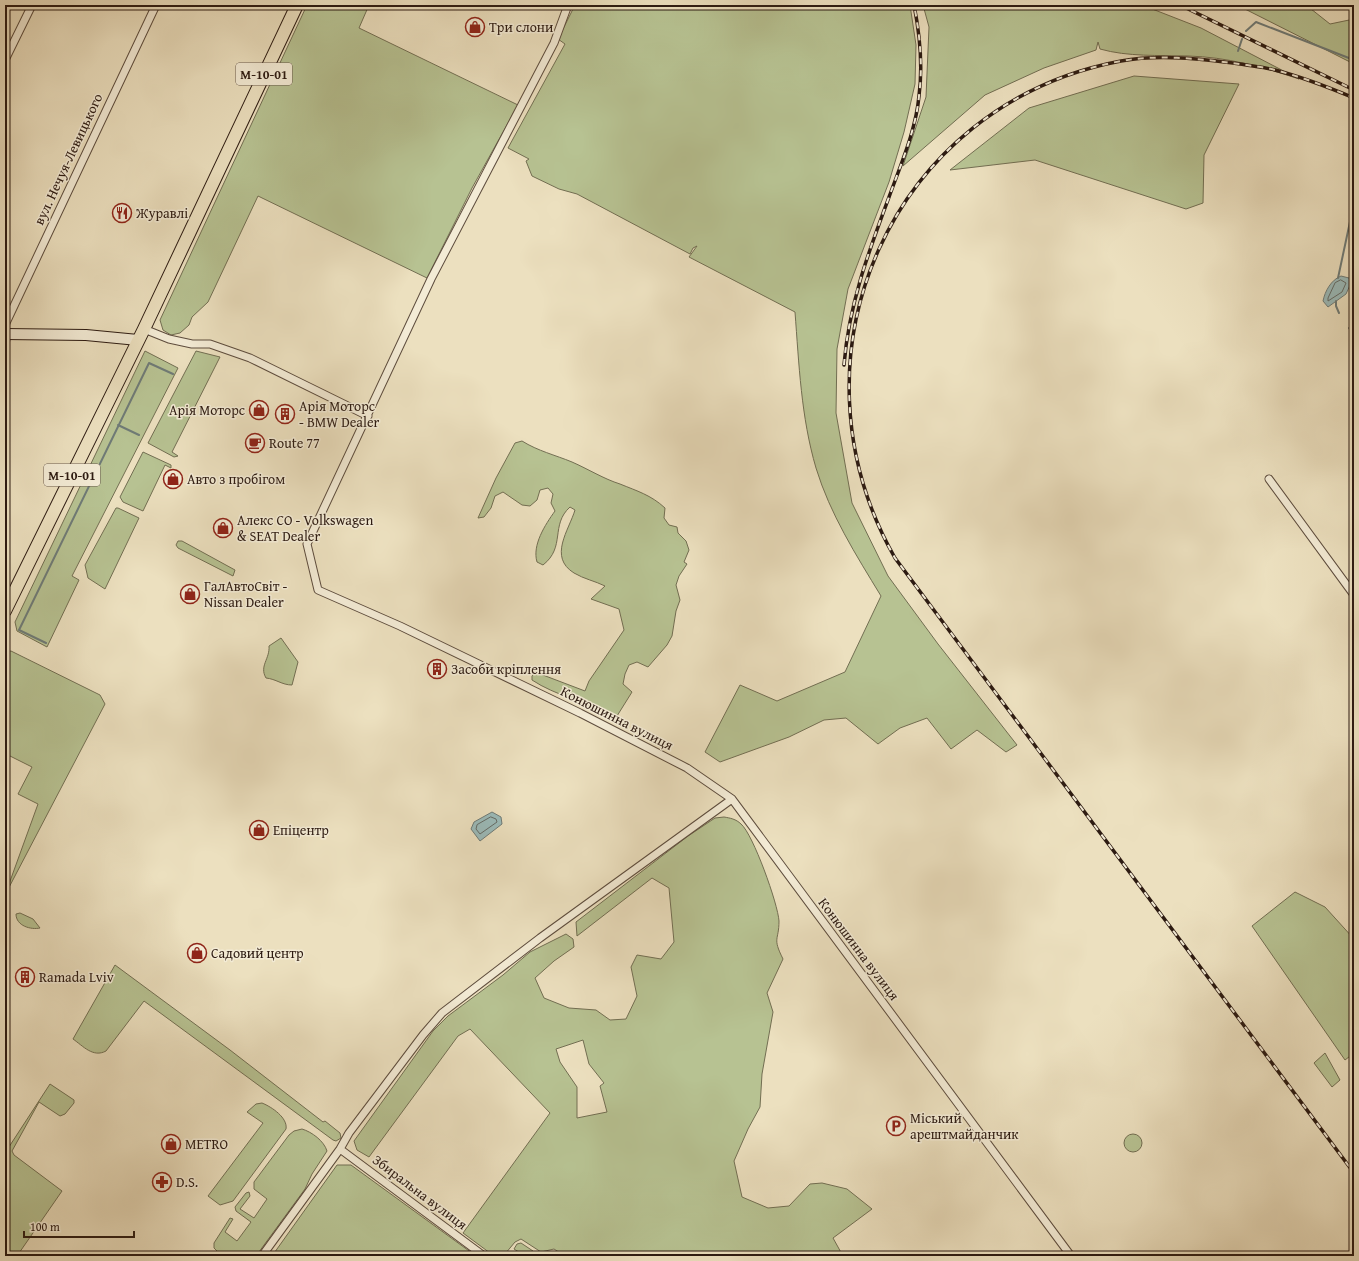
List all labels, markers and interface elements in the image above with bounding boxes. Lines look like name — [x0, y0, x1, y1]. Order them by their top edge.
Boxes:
shop icon: Три слони — [464, 16, 486, 38]
place label: Три слони — [489, 17, 553, 37]
road number: М-10-01 — [236, 63, 292, 85]
street label: вул. Нечуя-Левицького — [29, 90, 107, 228]
restaurant icon: Журавлі — [111, 202, 133, 224]
place label: Журавлі — [135, 203, 188, 223]
place label: Арія Моторс - BMW Dealer — [299, 396, 379, 432]
shop icon: Арія Моторс — [248, 399, 270, 421]
place label: Арія Моторс — [169, 400, 245, 420]
building icon: Арія Моторс - BMW Dealer — [274, 403, 296, 425]
cafe icon: Route 77 — [244, 432, 266, 454]
place label: Route 77 — [269, 433, 320, 453]
road number: М-10-01 — [44, 464, 100, 486]
shop icon: Авто з пробігом — [162, 468, 184, 490]
place label: Авто з пробігом — [187, 469, 285, 489]
place label: Алекс CO - Volkswagen & SEAT Dealer — [237, 510, 373, 546]
shop icon: Алекс CO - Volkswagen & SEAT Dealer — [212, 517, 234, 539]
place label: ГалАвтоСвіт - Nissan Dealer — [204, 576, 288, 612]
shop icon: ГалАвтоСвіт - Nissan Dealer — [179, 583, 201, 605]
building icon: Засоби кріплення — [426, 658, 448, 680]
place label: Засоби кріплення — [451, 659, 561, 679]
street label: Конюшинна вулиця — [557, 681, 677, 755]
shop icon: Епіцентр — [248, 819, 270, 841]
place label: Епіцентр — [273, 820, 329, 840]
street label: Конюшинна вулиця — [814, 893, 904, 1005]
shop icon: Садовий центр — [186, 942, 208, 964]
place label: Садовий центр — [211, 943, 304, 963]
building icon: Ramada Lviv — [14, 966, 36, 988]
place label: Ramada Lviv — [39, 967, 114, 987]
place label: Міський арештмайданчик — [910, 1108, 1019, 1144]
parking icon: Міський арештмайданчик — [885, 1115, 907, 1137]
shop icon: METRO — [160, 1133, 182, 1155]
place label: METRO — [185, 1134, 228, 1154]
street label: Збиральна вулиця — [368, 1150, 472, 1234]
pharmacy icon: D.S. — [151, 1171, 173, 1193]
place label: D.S. — [176, 1172, 198, 1192]
scale bar — [24, 1213, 134, 1239]
text: 100 m — [30, 1218, 60, 1235]

